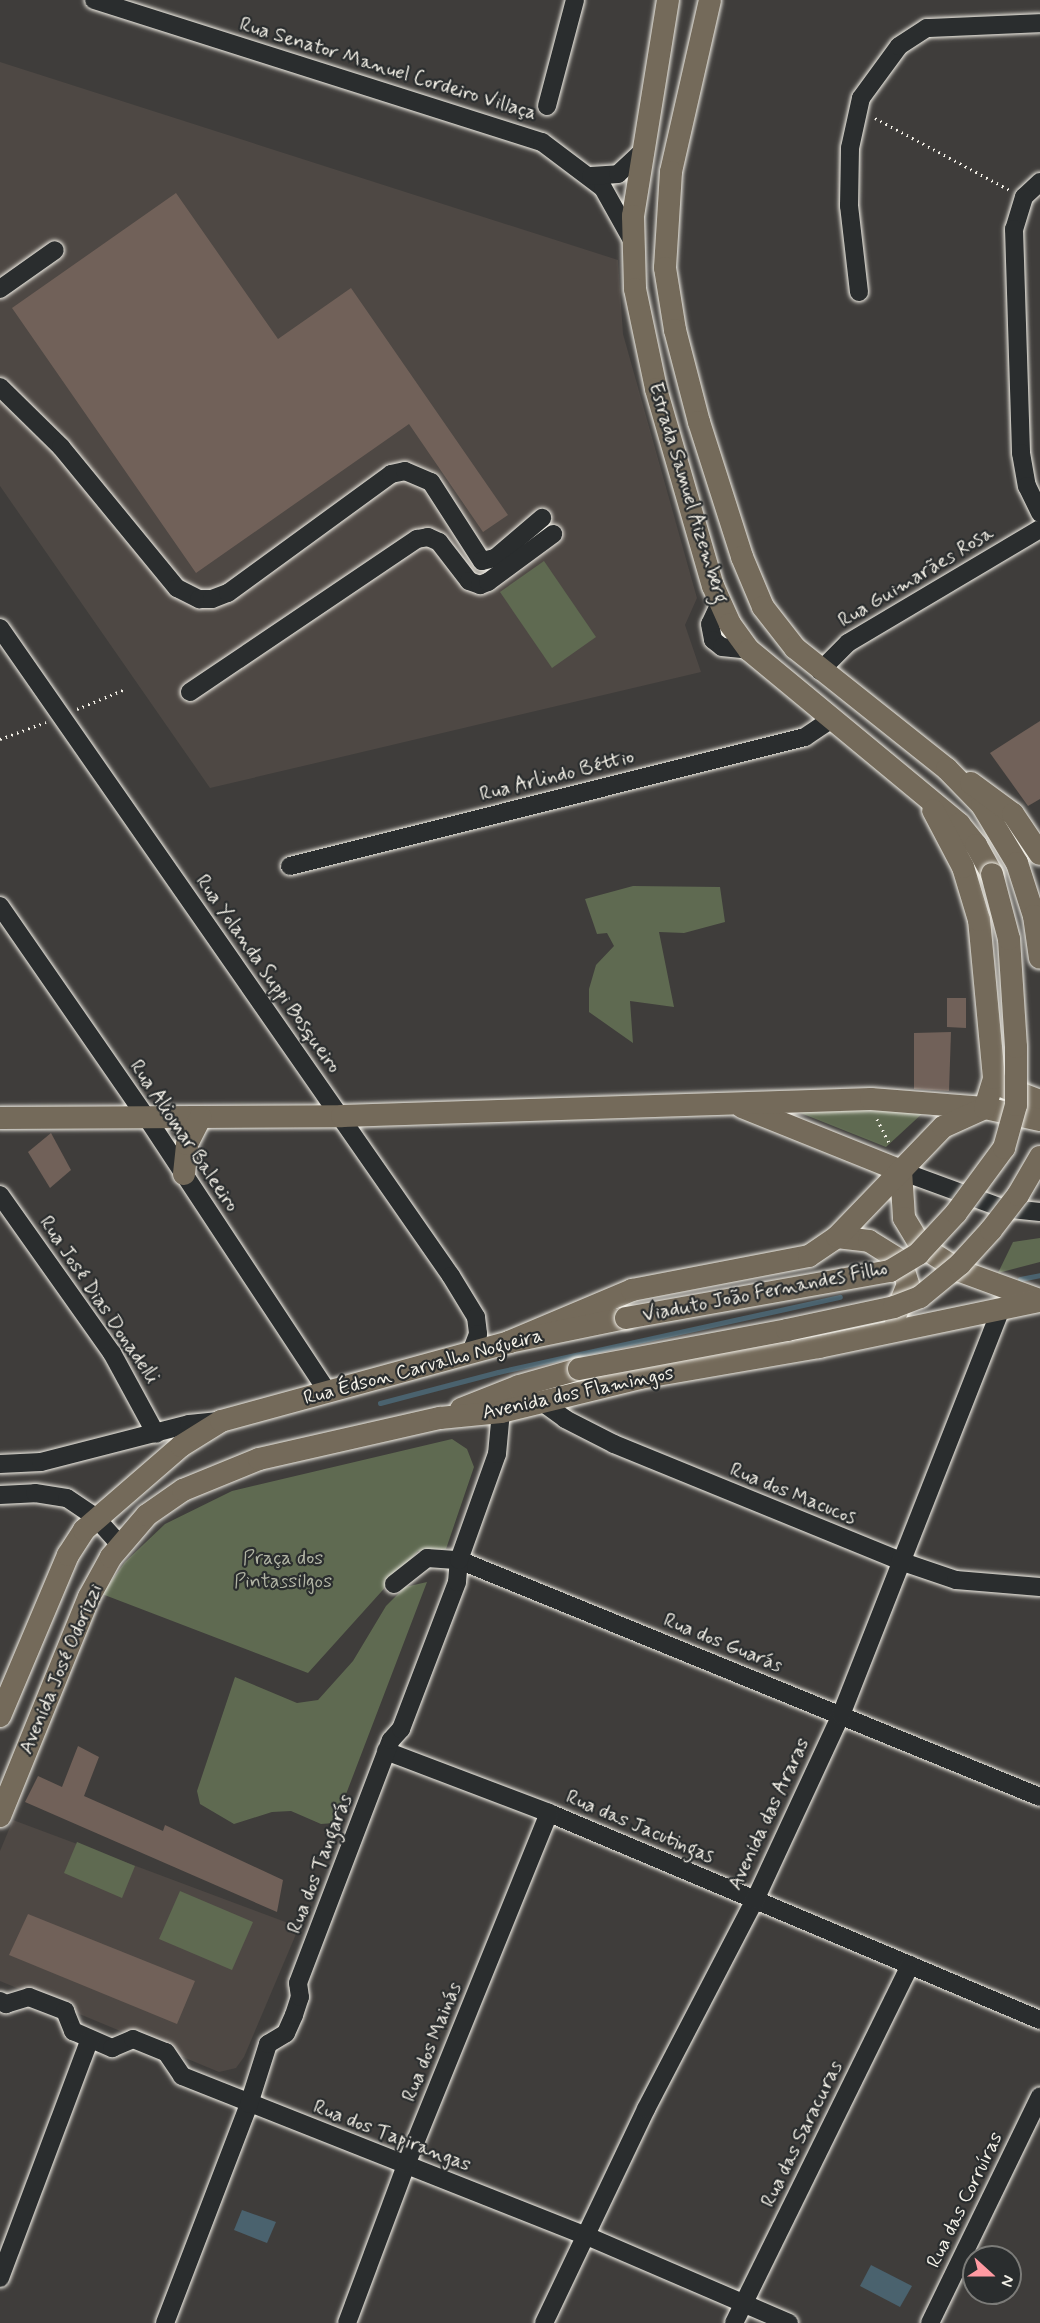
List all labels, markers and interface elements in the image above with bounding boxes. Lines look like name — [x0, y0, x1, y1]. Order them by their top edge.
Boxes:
street label: Rua Senator Manuel Cordeiro Villaça — [240, 13, 536, 125]
street label: Estrada Samuel Aizemberg — [643, 380, 733, 606]
street label: Rua Guimarães Rosa — [834, 521, 998, 633]
street label: Rua Arlindo Béttio — [477, 745, 637, 807]
street label: Rua Yolanda Suppi Bosqueiro — [190, 870, 346, 1078]
street label: Rua Aliomar Baleeiro — [125, 1056, 243, 1216]
street label: Rua José Dias Donadelli — [33, 1210, 165, 1390]
street label: Viaduto João Fernandes Filho — [641, 1257, 889, 1327]
street label: Rua Édson Carvalho Nogueira — [302, 1324, 544, 1410]
street label: Avenida dos Flamingos — [482, 1361, 674, 1425]
street label: Rua dos Macucos — [725, 1457, 861, 1531]
park label: Praça dos Pintassilgos — [234, 1547, 332, 1594]
street label: Avenida José Odorizzi — [14, 1580, 108, 1758]
street label: Rua dos Guarás — [660, 1608, 786, 1678]
street label: Avenida das Araras — [723, 1735, 815, 1893]
street label: Rua das Jacutingas — [563, 1785, 717, 1869]
street label: Rua dos Tangarás — [283, 1792, 357, 1936]
street label: Rua dos Mainás — [397, 1977, 467, 2107]
street label: Rua das Saracuras — [757, 2059, 847, 2209]
street label: Rua dos Tapirangas — [313, 2096, 471, 2176]
street label: Rua das Corruíras — [922, 2128, 1008, 2272]
north arrow — [962, 2245, 1022, 2305]
text: N — [996, 2272, 1019, 2290]

